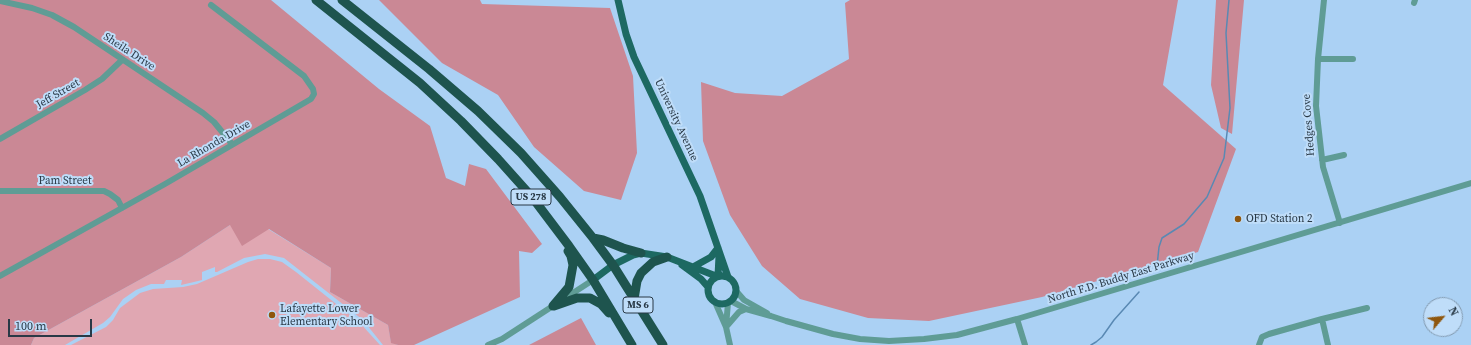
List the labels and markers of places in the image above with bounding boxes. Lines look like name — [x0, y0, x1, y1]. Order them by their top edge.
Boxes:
place label: OFD Station 2 — [1246, 212, 1312, 226]
marker: OFD Station 2 — [1233, 214, 1243, 224]
place label: Lafayette Lower Elementary School — [280, 302, 372, 328]
marker: Lafayette Lower Elementary School — [267, 310, 277, 320]

